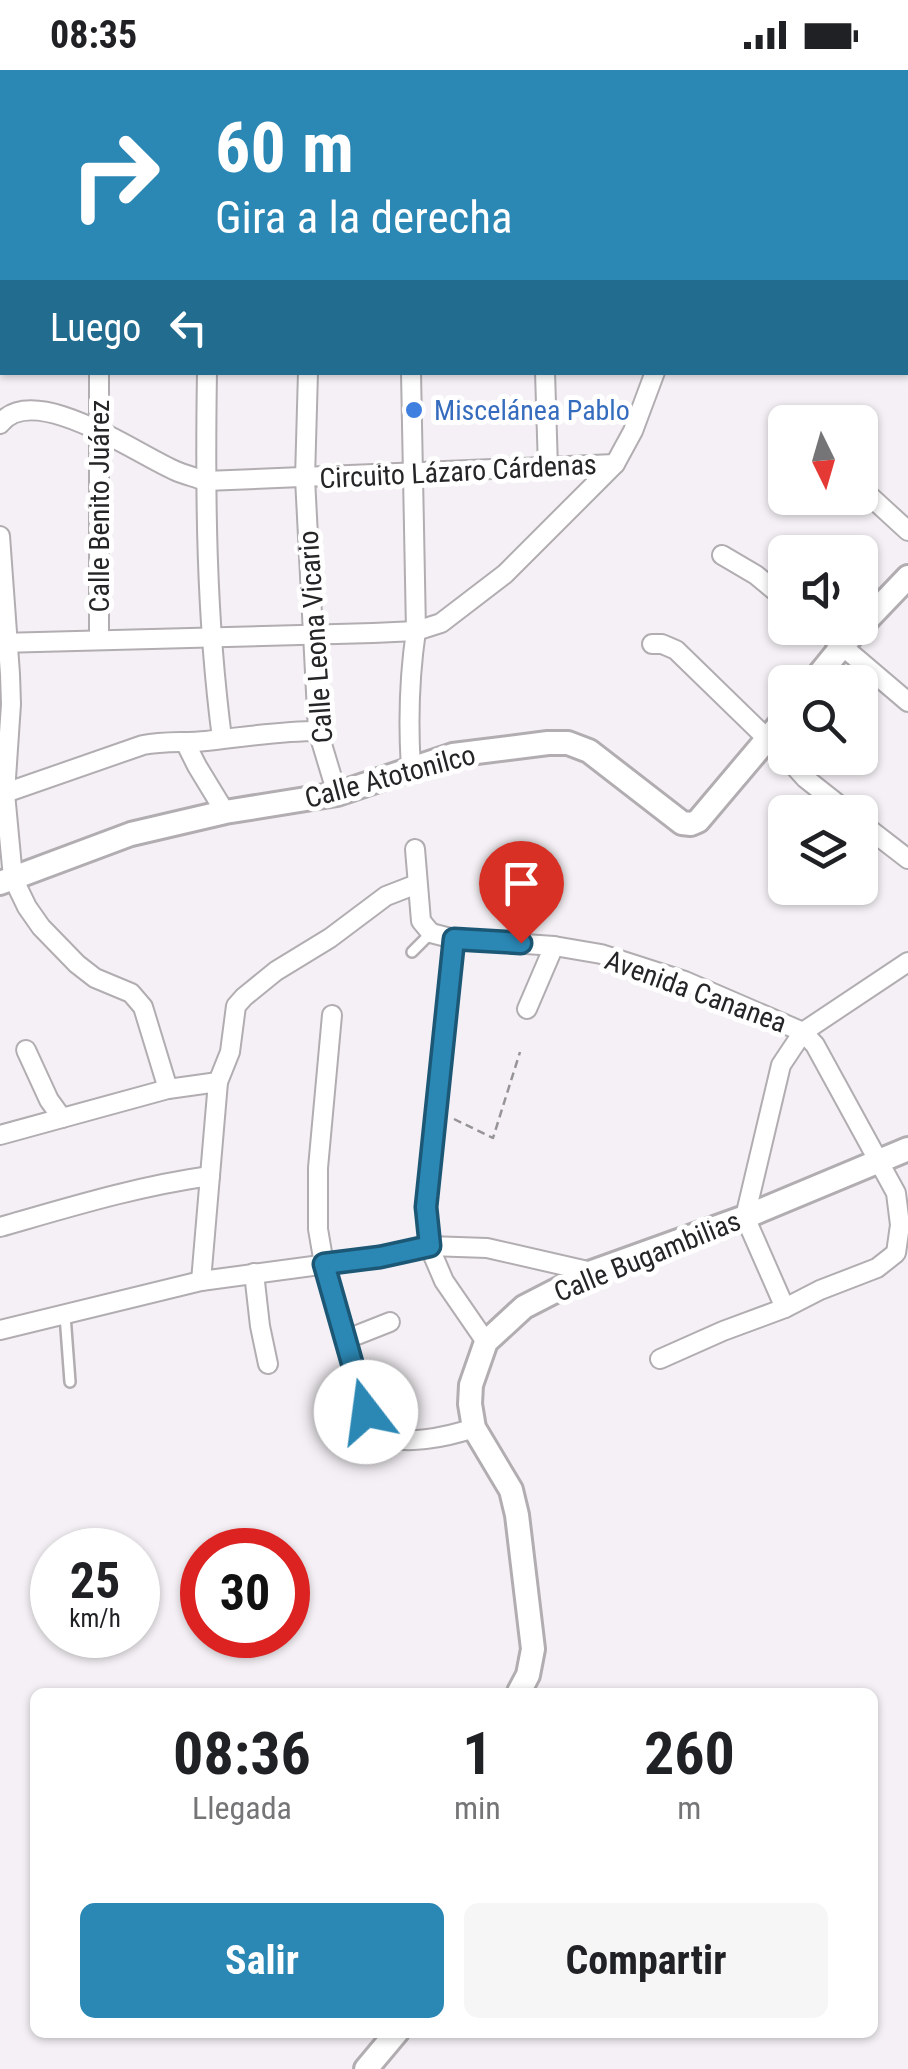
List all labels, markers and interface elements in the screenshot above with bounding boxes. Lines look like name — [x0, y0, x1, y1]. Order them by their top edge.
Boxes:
text: 08:35 — [50, 13, 137, 57]
text: 60 m — [215, 107, 354, 189]
icon: right — [50, 110, 180, 240]
text: Gira a la derecha — [215, 191, 513, 244]
icon: left — [161, 300, 216, 355]
text: Luego — [50, 306, 141, 350]
place label: Miscelánea Pablo — [434, 394, 630, 427]
marker: Miscelánea Pablo — [403, 399, 425, 421]
street label: Calle Benito Juárez — [83, 400, 116, 612]
north arrow — [768, 405, 878, 515]
map controls — [768, 405, 878, 905]
street label: Circuito Lázaro Cárdenas — [319, 448, 597, 495]
street label: Calle Leona Vicario — [292, 530, 339, 744]
button: sound — [768, 535, 878, 645]
button: search — [768, 665, 878, 775]
street label: Calle Atotonilco — [301, 738, 479, 815]
button: layers — [768, 795, 878, 905]
pin — [479, 841, 564, 944]
icon: arrive — [494, 856, 549, 911]
street label: Avenida Cananea — [601, 943, 791, 1040]
street label: Calle Bugambilias — [549, 1204, 745, 1309]
position arrow — [314, 1360, 418, 1464]
speed limit sign: 30 — [180, 1528, 310, 1658]
text: 25 — [70, 1552, 120, 1610]
text: km/h — [69, 1604, 121, 1633]
text: 08:36 — [173, 1718, 311, 1789]
text: 1 — [462, 1718, 493, 1789]
text: 260 — [644, 1718, 735, 1789]
text: Llegada — [192, 1789, 292, 1827]
text: min — [454, 1789, 501, 1827]
text: m — [677, 1789, 701, 1827]
button: Salir — [80, 1903, 444, 2018]
button: Compartir — [464, 1903, 828, 2018]

